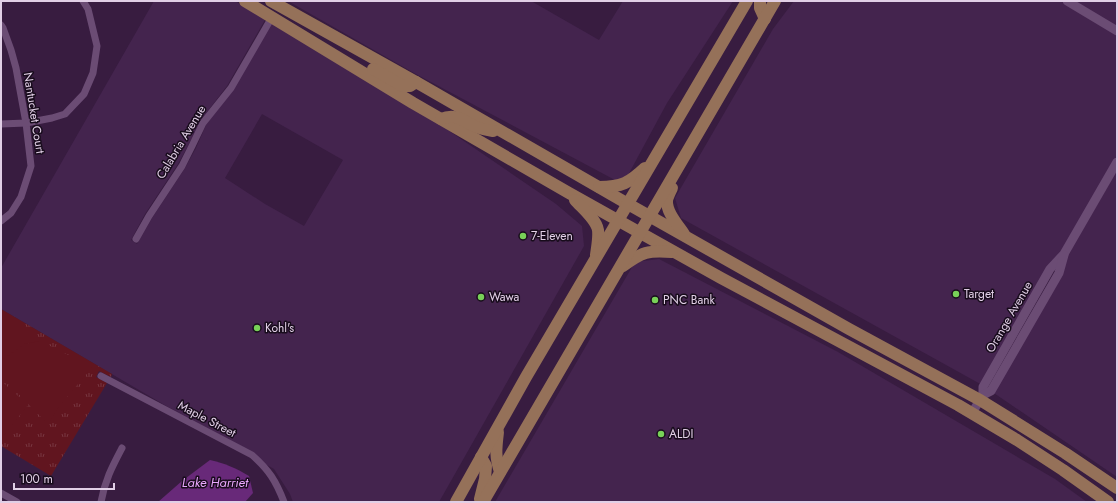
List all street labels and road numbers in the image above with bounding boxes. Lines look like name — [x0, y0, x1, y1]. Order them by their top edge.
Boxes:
street label: Nantucket Court — [19, 71, 49, 155]
street label: Calabria Avenue — [152, 102, 210, 182]
street label: Orange Avenue — [981, 278, 1037, 356]
street label: Maple Street — [175, 396, 239, 442]

